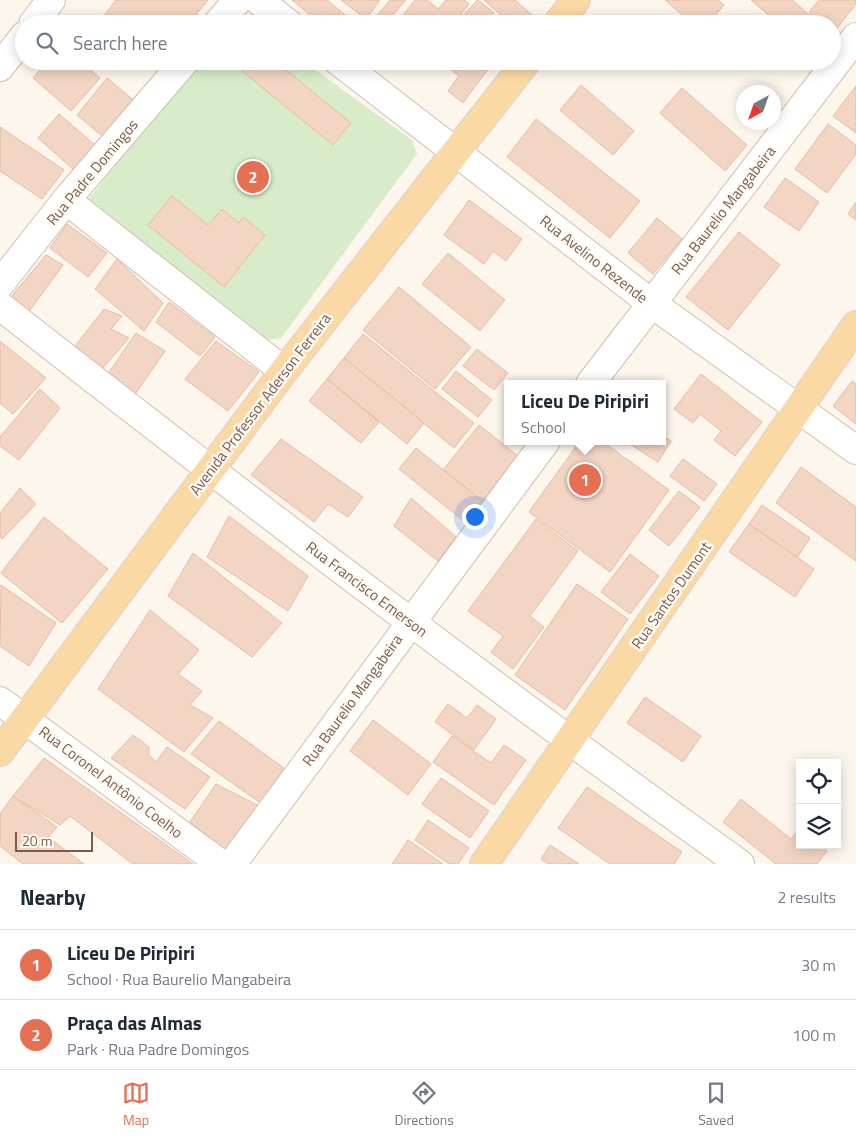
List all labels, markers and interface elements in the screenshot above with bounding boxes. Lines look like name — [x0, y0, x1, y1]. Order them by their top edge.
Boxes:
search box — [15, 15, 841, 70]
text: Search here — [73, 28, 167, 57]
icon: search — [33, 29, 61, 57]
north arrow — [736, 85, 781, 130]
street label: Rua Padre Domingos — [41, 114, 143, 230]
street label: Rua Baurelio Mangabeira — [665, 140, 781, 279]
pin: 2 — [237, 158, 269, 196]
street label: Rua Avelino Rezende — [535, 209, 653, 309]
street label: Avenida Professor Aderson Ferreira — [184, 308, 337, 500]
popup — [504, 380, 666, 445]
text: Liceu De Piripiri — [521, 386, 649, 415]
text: School — [521, 415, 566, 439]
pin: 1 — [569, 461, 601, 499]
your location — [462, 504, 488, 530]
street label: Rua Francisco Emerson — [301, 535, 433, 643]
street label: Rua Santos Dumont — [625, 536, 717, 653]
street label: Rua Baurelio Mangabeira — [296, 629, 408, 771]
street label: Rua Coronel Antônio Coelho — [34, 720, 188, 844]
map controls — [796, 759, 841, 849]
button: locate — [796, 759, 841, 804]
button: layers — [796, 804, 841, 849]
scale bar — [15, 829, 92, 852]
text: 20 m — [22, 830, 52, 851]
text: Nearby — [20, 881, 85, 913]
text: 2 results — [777, 885, 836, 909]
text: Liceu De Piripiri — [67, 938, 195, 967]
text: 1 — [32, 953, 40, 977]
text: 30 m — [801, 953, 836, 977]
text: School · Rua Baurelio Mangabeira — [67, 967, 291, 991]
text: Praça das Almas — [67, 1008, 202, 1037]
text: 2 — [32, 1023, 40, 1047]
text: 100 m — [792, 1023, 836, 1047]
text: Park · Rua Padre Domingos — [67, 1037, 249, 1061]
tab: Map — [122, 1079, 150, 1130]
tab: Directions — [394, 1079, 454, 1130]
tab: Saved — [698, 1079, 734, 1130]

